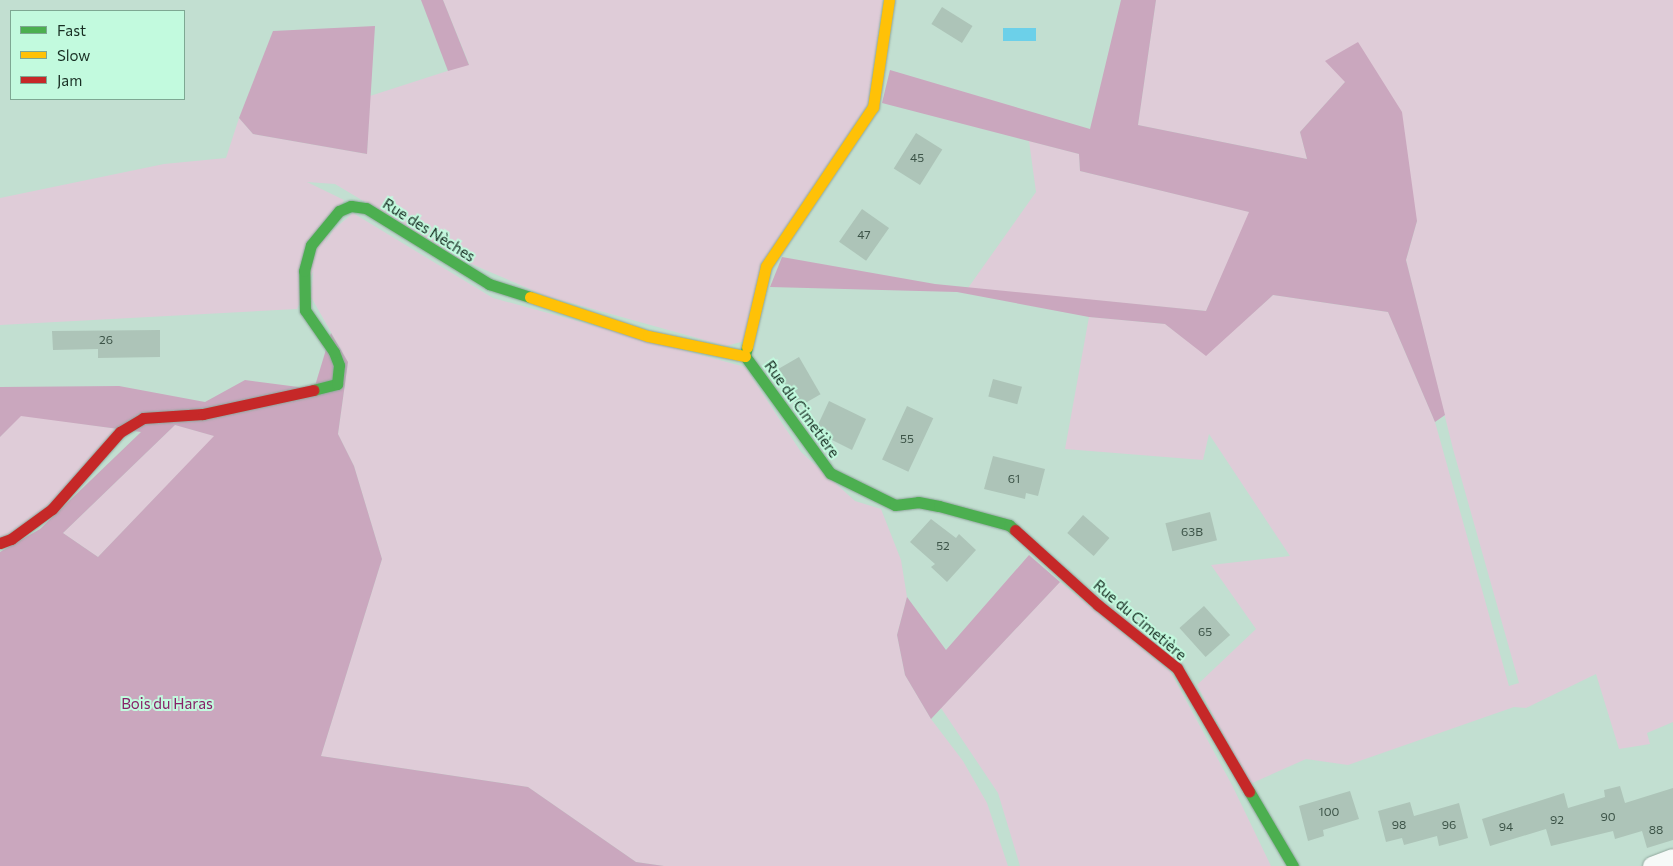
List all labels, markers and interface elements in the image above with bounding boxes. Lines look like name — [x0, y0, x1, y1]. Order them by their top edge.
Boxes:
legend — [10, 10, 185, 100]
text: Fast — [57, 21, 86, 39]
text: Slow — [57, 46, 90, 64]
text: Jam — [57, 71, 82, 89]
house number: 45 — [910, 151, 924, 165]
street label: Rue des Nèches — [380, 194, 478, 266]
house number: 47 — [857, 228, 871, 242]
house number: 26 — [99, 333, 113, 347]
street label: Rue du Cimetière — [761, 357, 843, 461]
house number: 55 — [900, 432, 914, 446]
house number: 61 — [1008, 472, 1020, 486]
house number: 63B — [1181, 525, 1203, 539]
house number: 52 — [936, 539, 950, 553]
street label: Rue du Cimetière — [1090, 576, 1190, 664]
house number: 65 — [1198, 625, 1212, 639]
park label: Bois du Haras — [121, 695, 213, 713]
house number: 100 — [1319, 805, 1339, 819]
house number: 90 — [1600, 810, 1616, 824]
house number: 92 — [1550, 813, 1564, 827]
house number: 98 — [1392, 818, 1406, 832]
house number: 96 — [1442, 818, 1456, 832]
house number: 94 — [1499, 820, 1513, 834]
house number: 88 — [1649, 823, 1663, 837]

